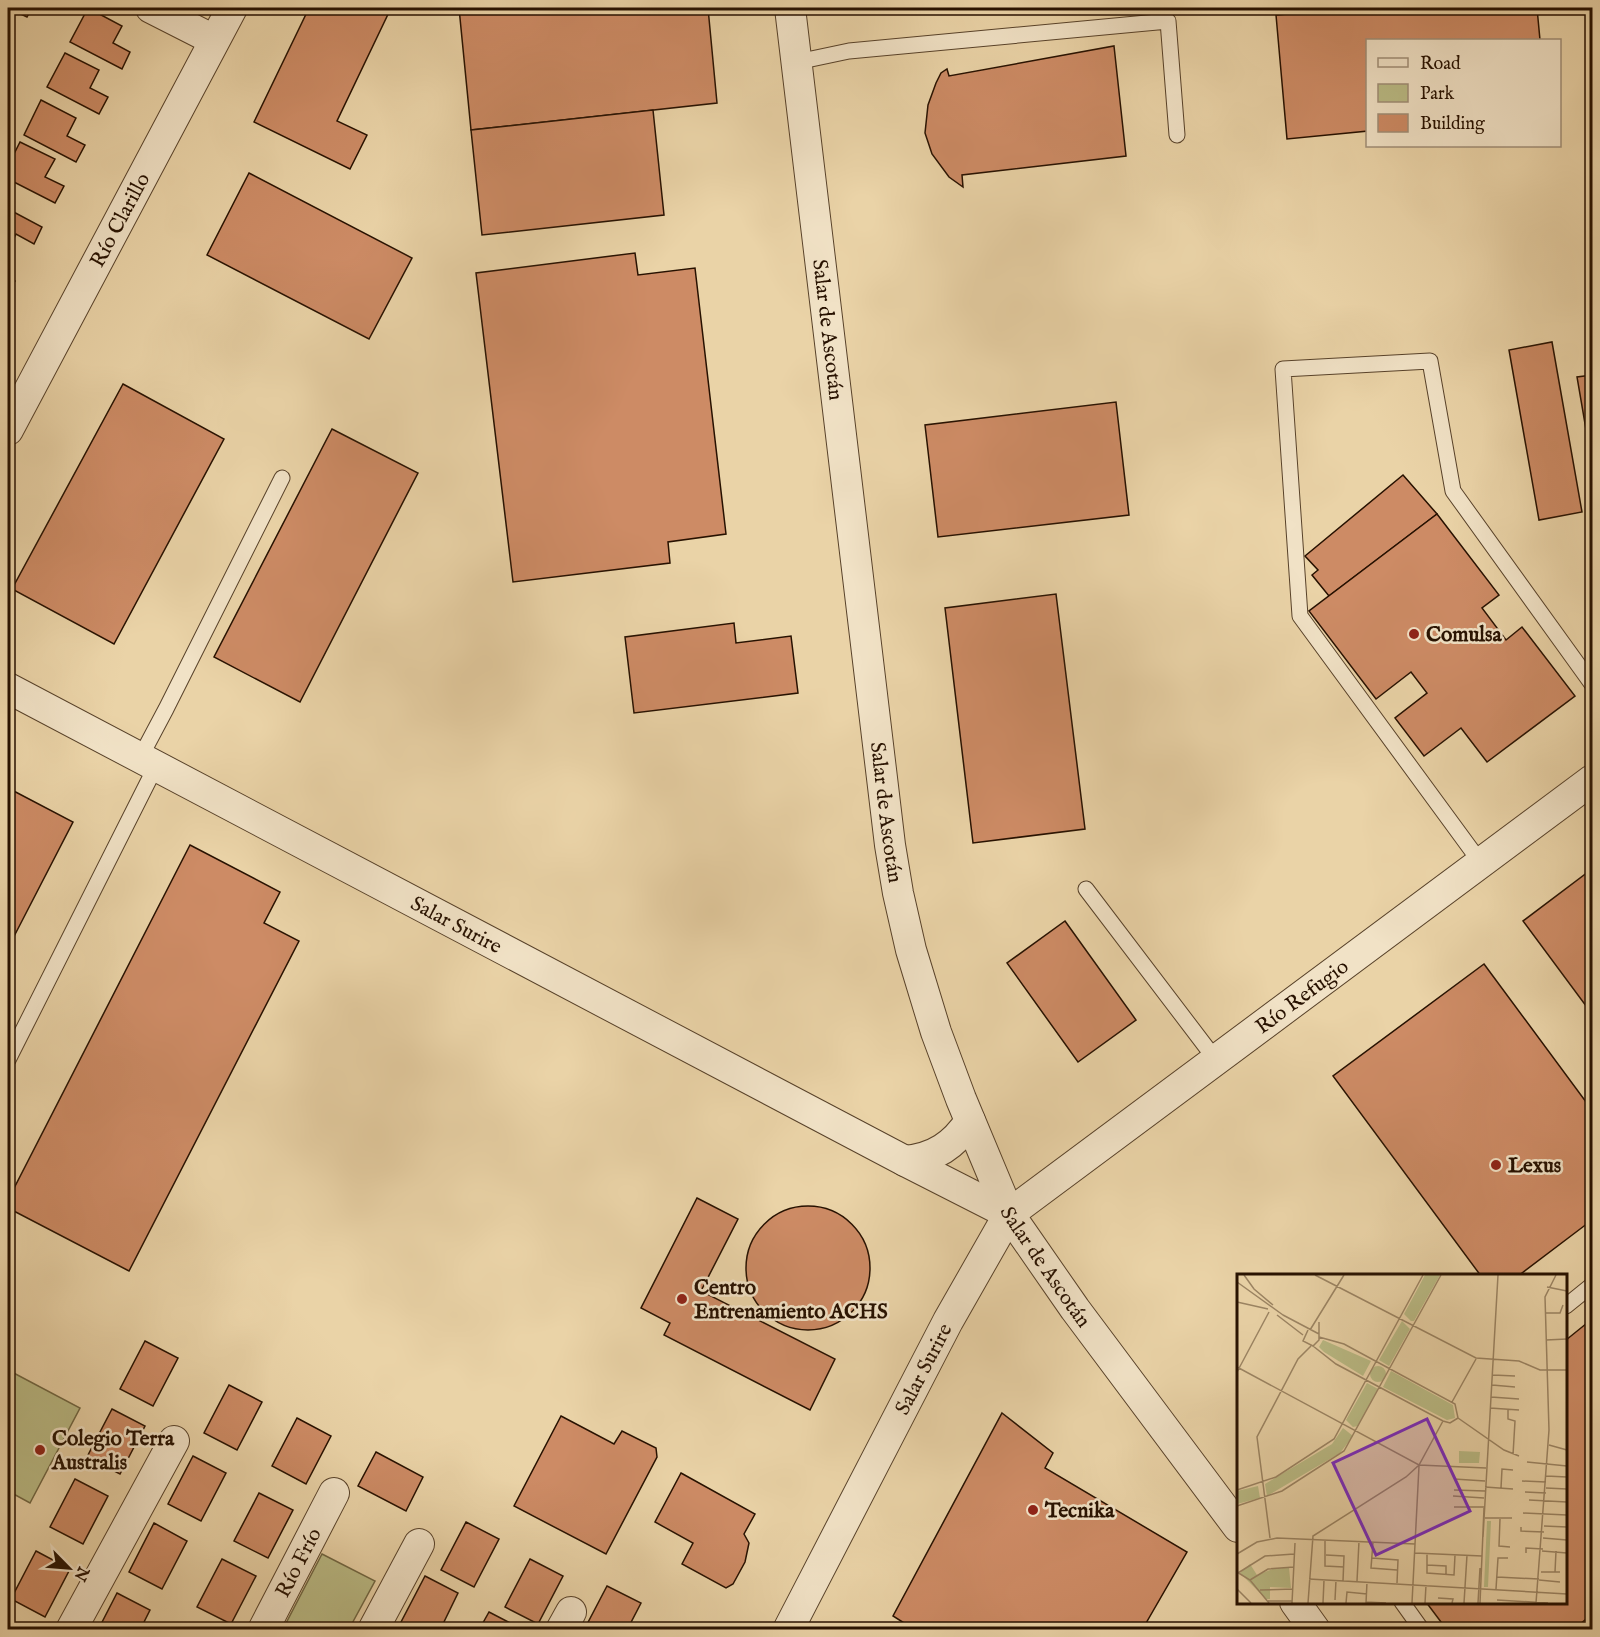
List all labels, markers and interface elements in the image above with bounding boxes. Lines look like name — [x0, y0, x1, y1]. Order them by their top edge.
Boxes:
legend — [1366, 39, 1561, 147]
text: Road — [1420, 53, 1461, 76]
text: Park — [1420, 83, 1455, 106]
text: Building — [1420, 113, 1485, 136]
street label: Río Clarillo — [85, 169, 157, 272]
street label: Salar de Ascotán — [805, 258, 849, 402]
place label: Comulsa — [1426, 622, 1502, 649]
marker: Comulsa — [1407, 627, 1421, 641]
street label: Salar de Ascotán — [863, 740, 908, 885]
street label: Salar Surire — [406, 891, 506, 961]
street label: Río Refugio — [1251, 954, 1355, 1041]
place label: Lexus — [1508, 1153, 1561, 1180]
marker: Lexus — [1489, 1158, 1503, 1172]
street label: Salar de Ascotán — [993, 1203, 1096, 1333]
inset map — [1237, 1274, 1567, 1604]
place label: Centro Entrenamiento ACHS — [694, 1275, 888, 1326]
marker: Centro Entrenamiento ACHS — [675, 1292, 689, 1306]
street label: Salar Surire — [890, 1319, 960, 1420]
place label: Colegio Terra Australis — [51, 1426, 175, 1477]
marker: Colegio Terra Australis — [33, 1443, 47, 1457]
place label: Tecnika — [1044, 1498, 1115, 1525]
marker: Tecnika — [1026, 1503, 1040, 1517]
street label: Río Frío — [270, 1524, 329, 1603]
north arrow — [39, 1538, 99, 1598]
text: N — [69, 1562, 93, 1584]

